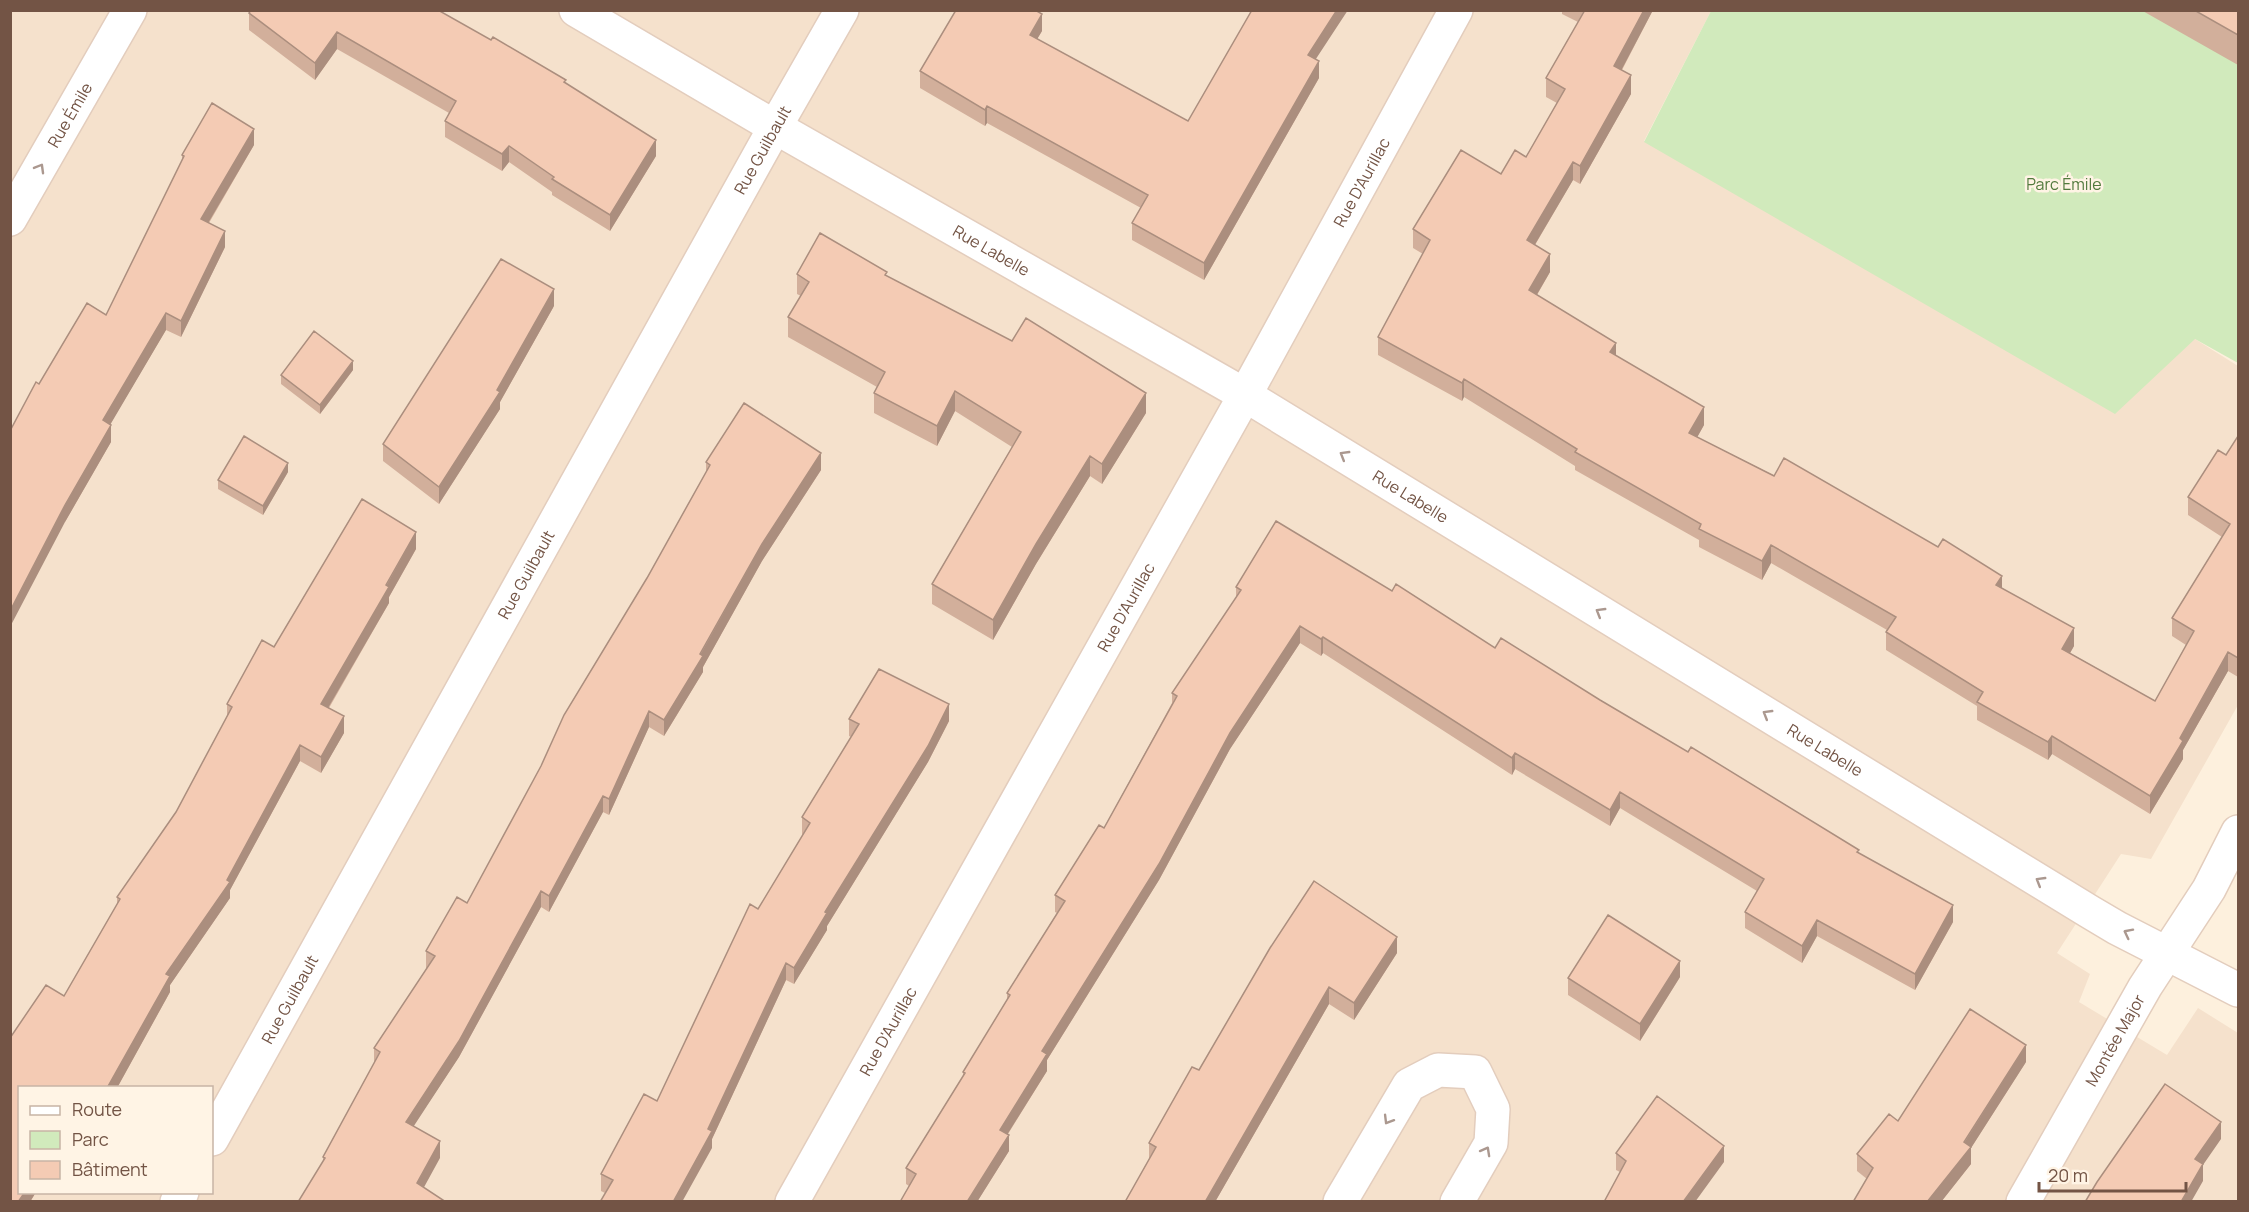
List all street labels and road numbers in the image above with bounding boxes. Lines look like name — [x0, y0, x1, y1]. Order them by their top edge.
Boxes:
street label: Rue Émile — [42, 78, 97, 152]
street label: Rue Guilbault — [729, 101, 796, 198]
street label: Rue D'Aurillac — [1328, 134, 1395, 231]
street label: Rue Labelle — [949, 220, 1034, 281]
street label: Rue Labelle — [1369, 465, 1453, 528]
street label: Rue Guilbault — [492, 526, 560, 623]
street label: Rue D'Aurillac — [1092, 559, 1160, 656]
street label: Rue Labelle — [1783, 718, 1867, 781]
street label: Rue Guilbault — [256, 951, 323, 1048]
street label: Rue D'Aurillac — [854, 982, 922, 1080]
street label: Montée Major — [2080, 990, 2150, 1090]

